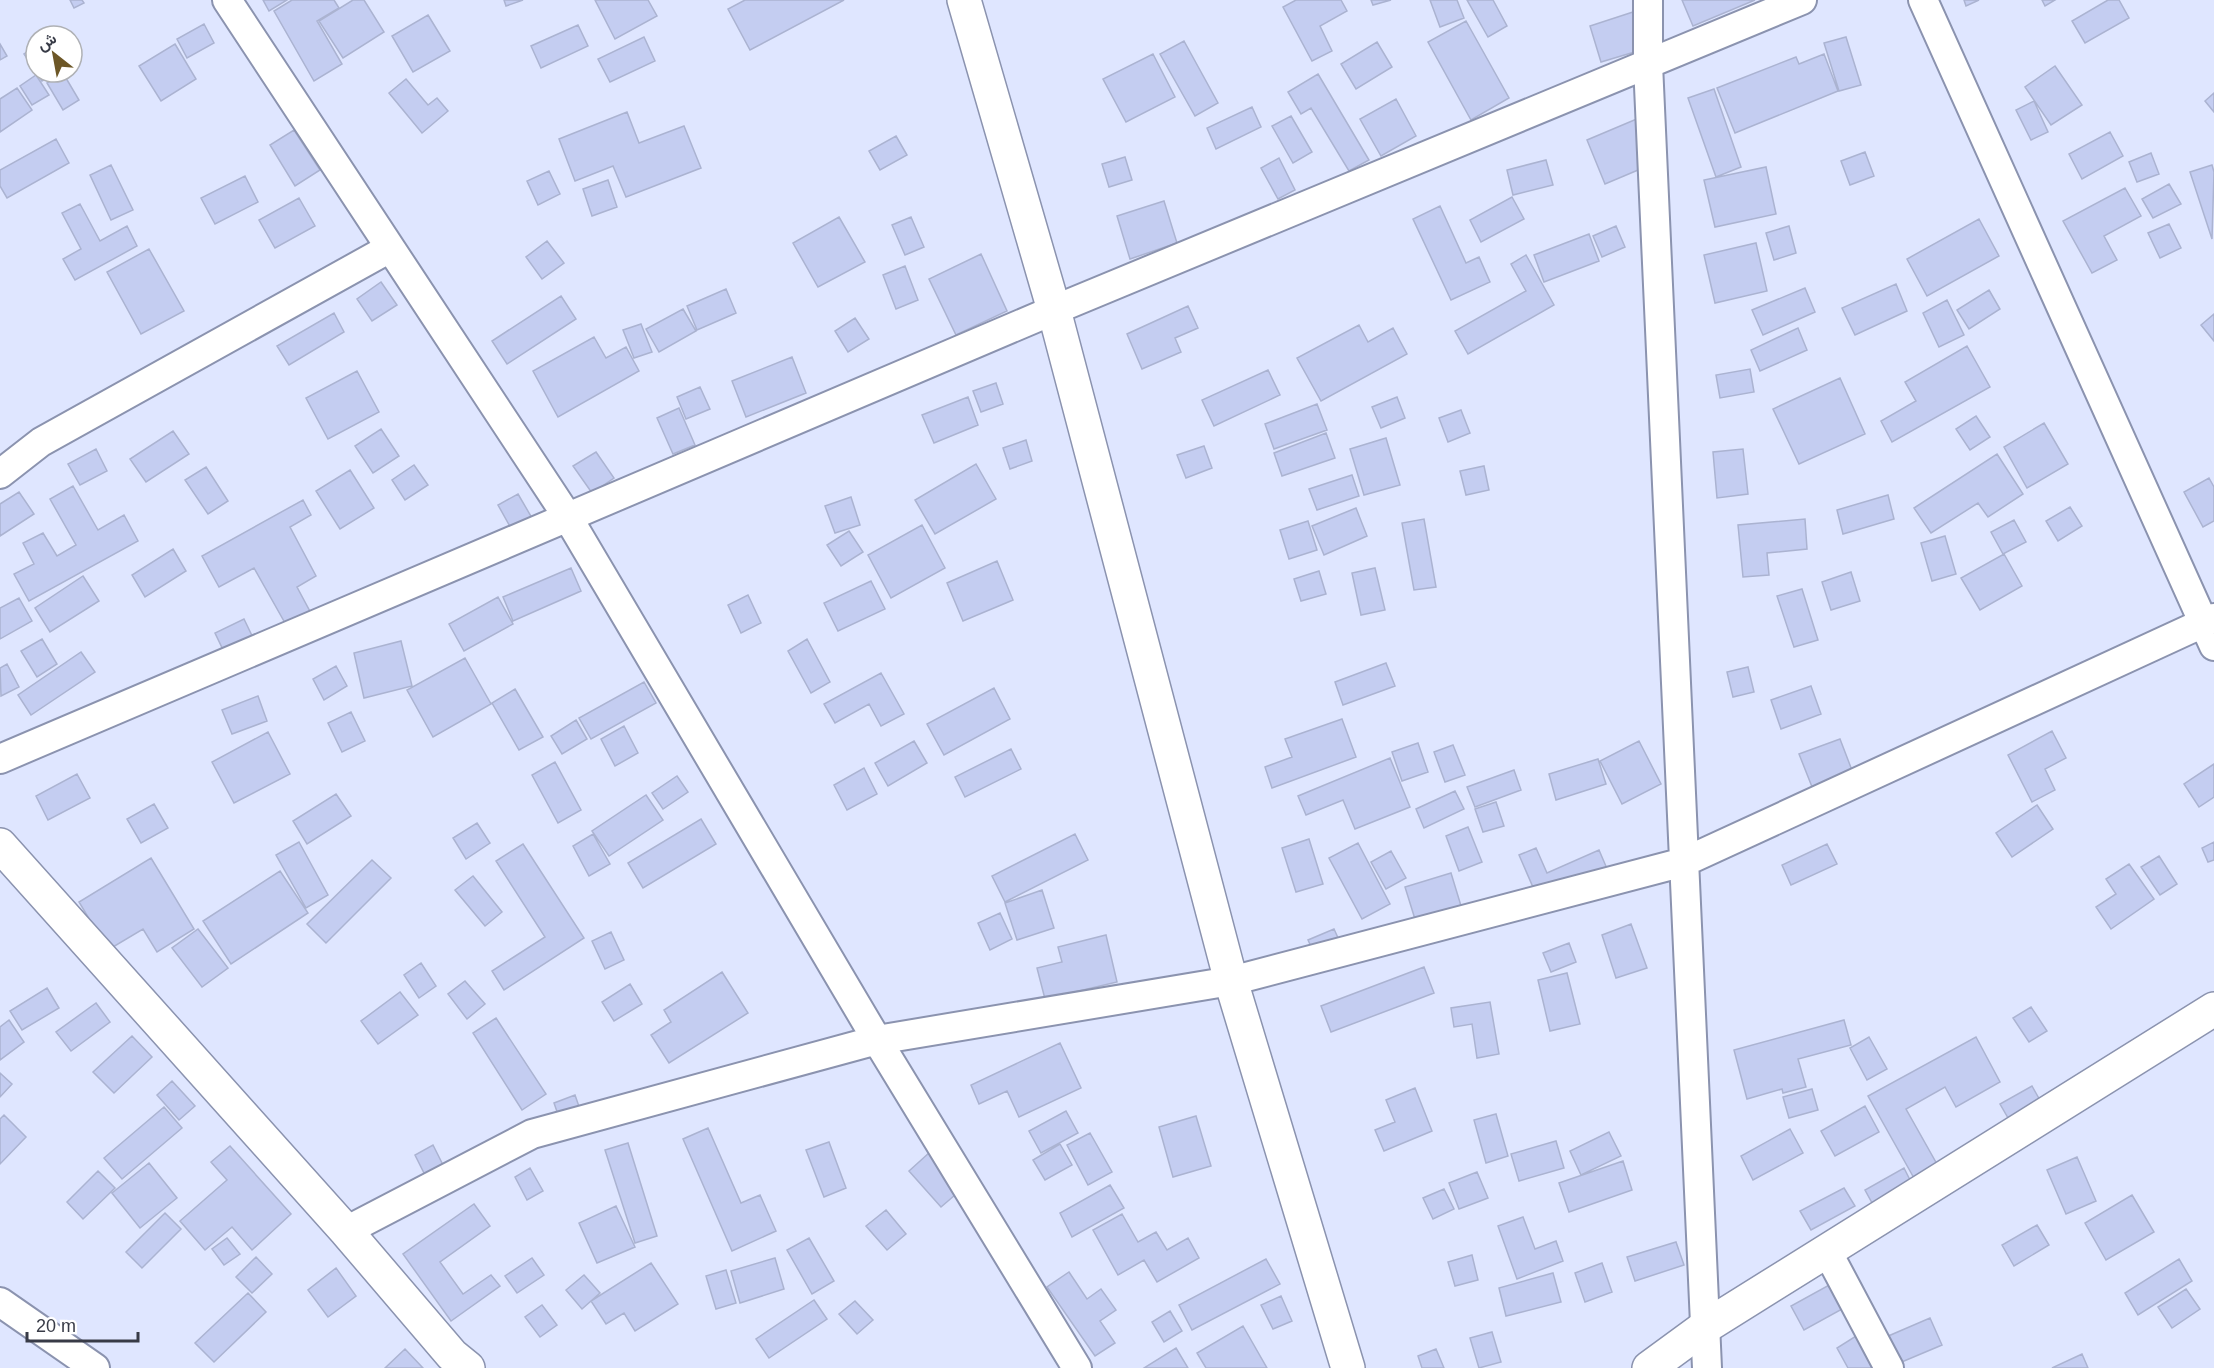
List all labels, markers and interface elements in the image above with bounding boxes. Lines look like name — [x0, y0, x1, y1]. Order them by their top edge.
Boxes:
north arrow — [24, 24, 84, 84]
text: ش — [34, 29, 60, 55]
scale bar — [27, 1305, 138, 1343]
text: 20 m — [36, 1316, 76, 1336]

